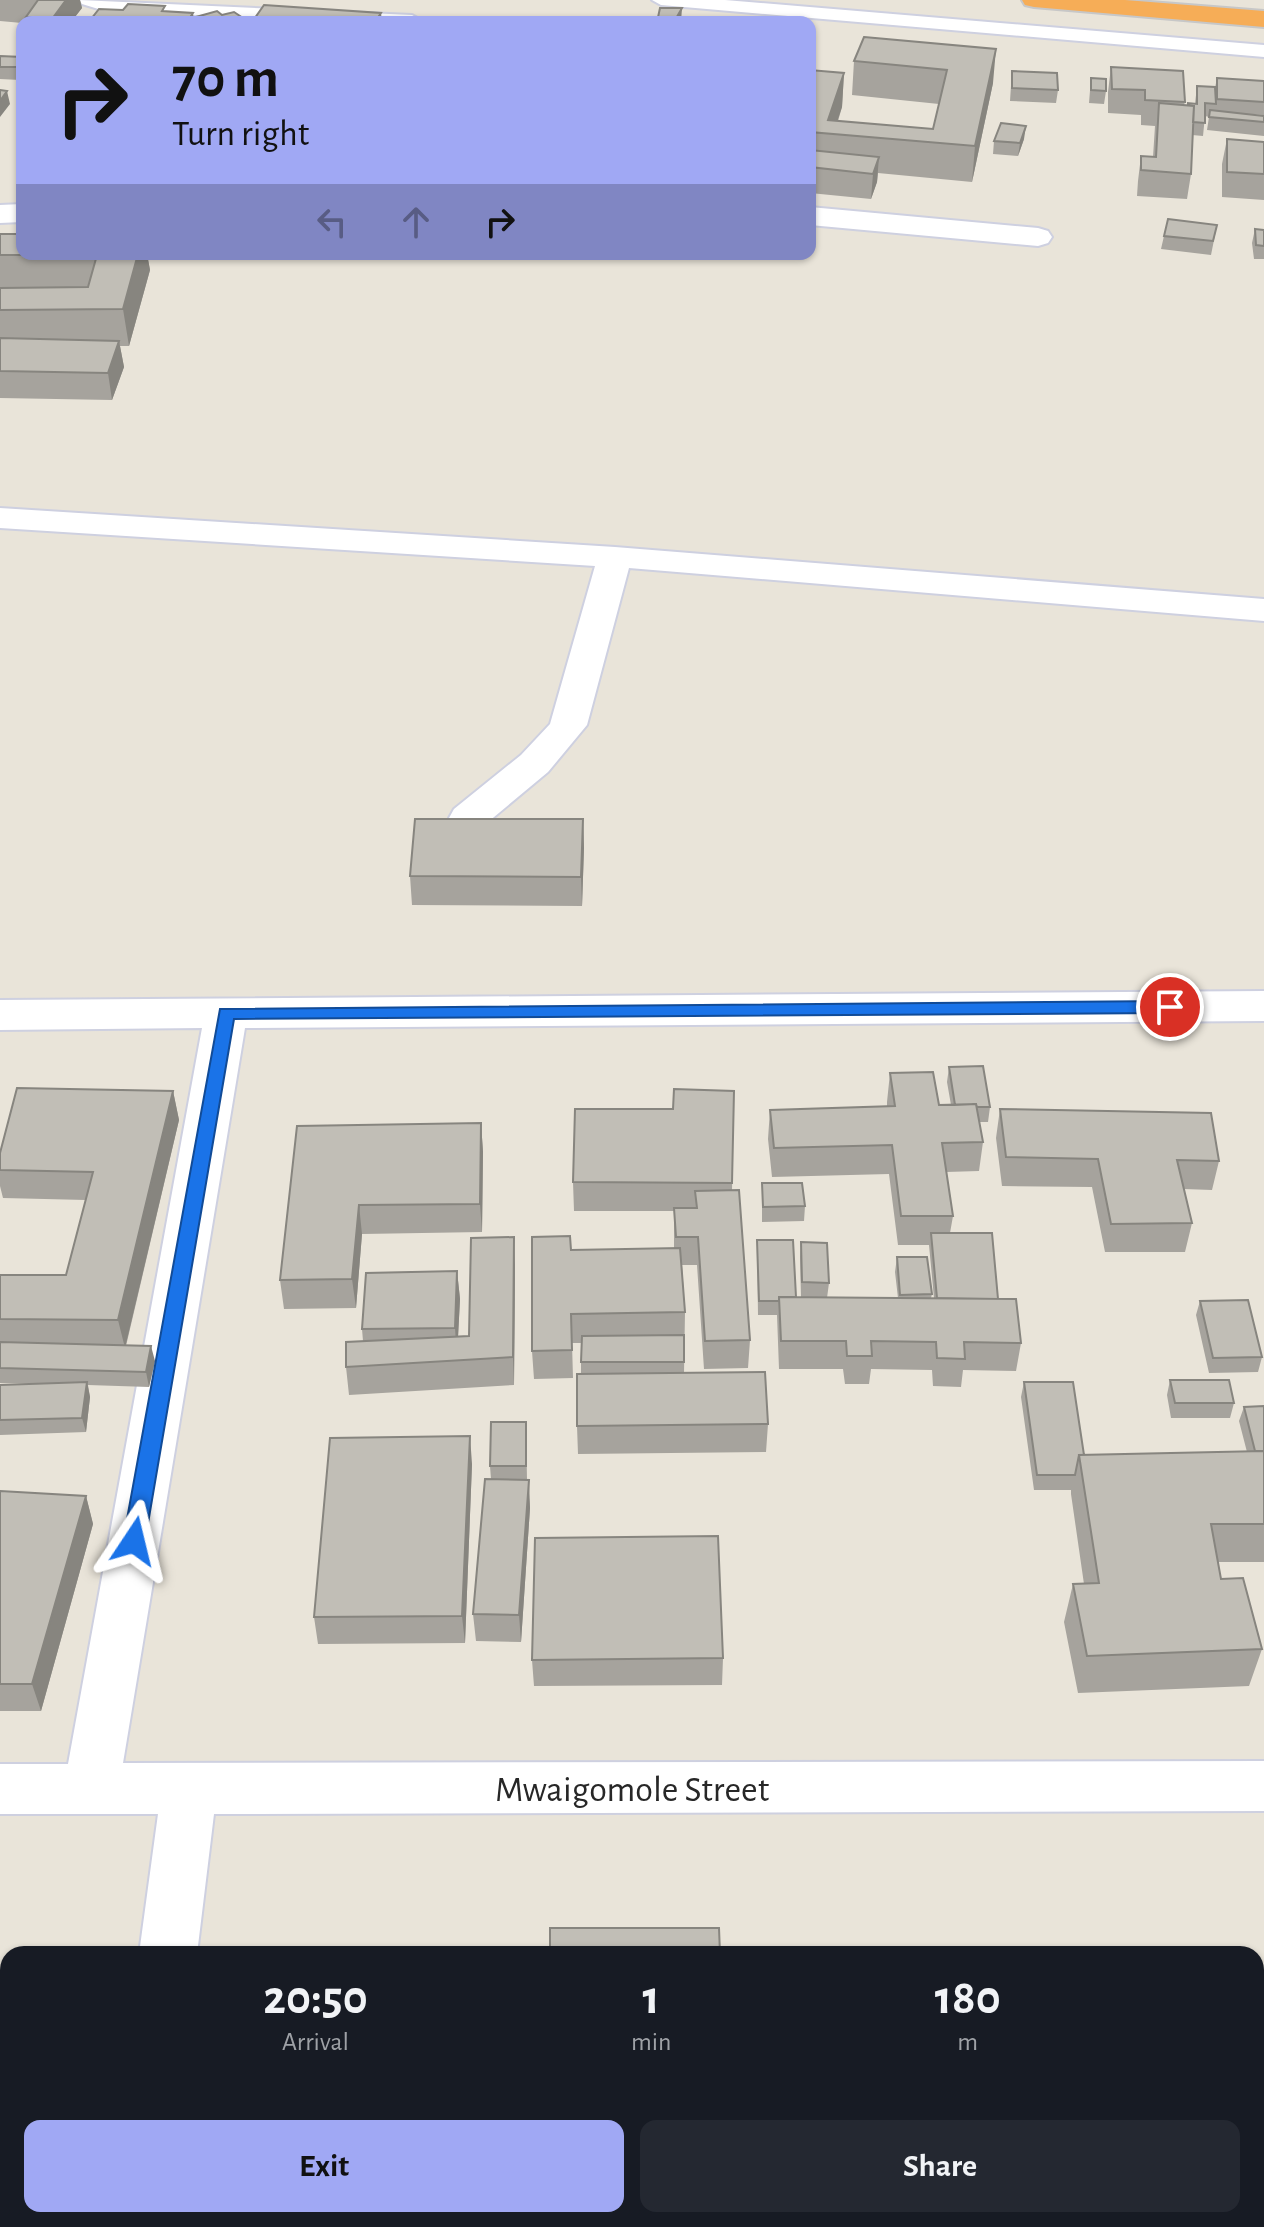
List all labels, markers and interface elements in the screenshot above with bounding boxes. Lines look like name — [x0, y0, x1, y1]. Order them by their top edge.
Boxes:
icon: right — [40, 48, 144, 152]
text: 70 m — [172, 51, 279, 107]
text: Turn right — [172, 116, 309, 152]
icon: left — [310, 200, 354, 244]
icon: ahead — [394, 200, 438, 244]
icon: right — [478, 200, 522, 244]
pin — [1136, 973, 1204, 1041]
icon: arrive — [1148, 985, 1192, 1029]
position arrow — [92, 1499, 176, 1583]
street label: Mwaigomole Street — [495, 1772, 770, 1808]
text: 20:50 — [263, 1975, 368, 2023]
text: 1 — [643, 1975, 660, 2023]
text: 180 — [935, 1975, 1001, 2023]
text: Arrival — [282, 2029, 349, 2055]
text: min — [631, 2029, 671, 2055]
text: m — [957, 2029, 978, 2055]
button: Exit — [24, 2120, 624, 2212]
button: Share — [640, 2120, 1240, 2212]

